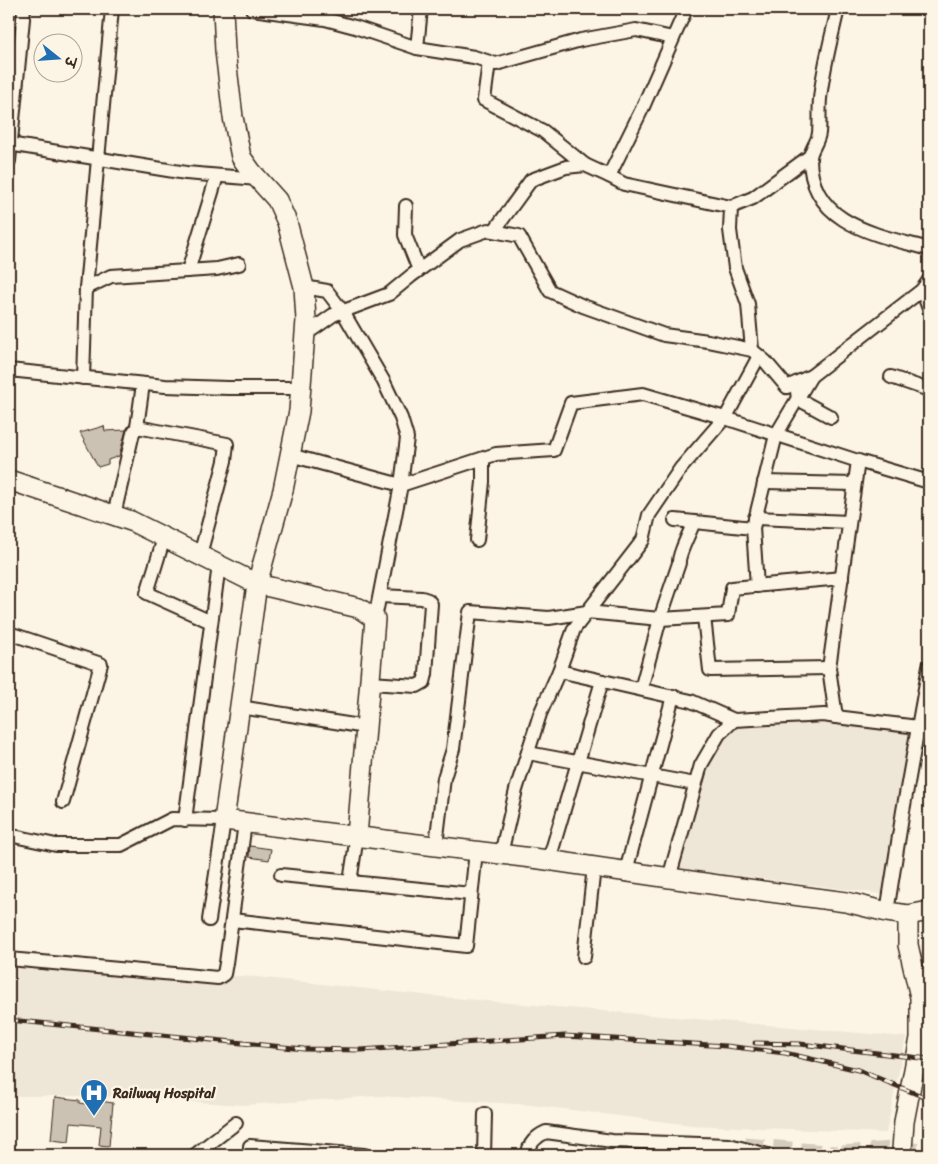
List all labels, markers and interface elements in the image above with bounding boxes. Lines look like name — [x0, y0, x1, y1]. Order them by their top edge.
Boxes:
north arrow — [32, 32, 82, 82]
text: उ — [56, 52, 84, 71]
hospital icon: Railway Hospital — [79, 1078, 109, 1117]
place label: Railway Hospital — [112, 1081, 216, 1106]

